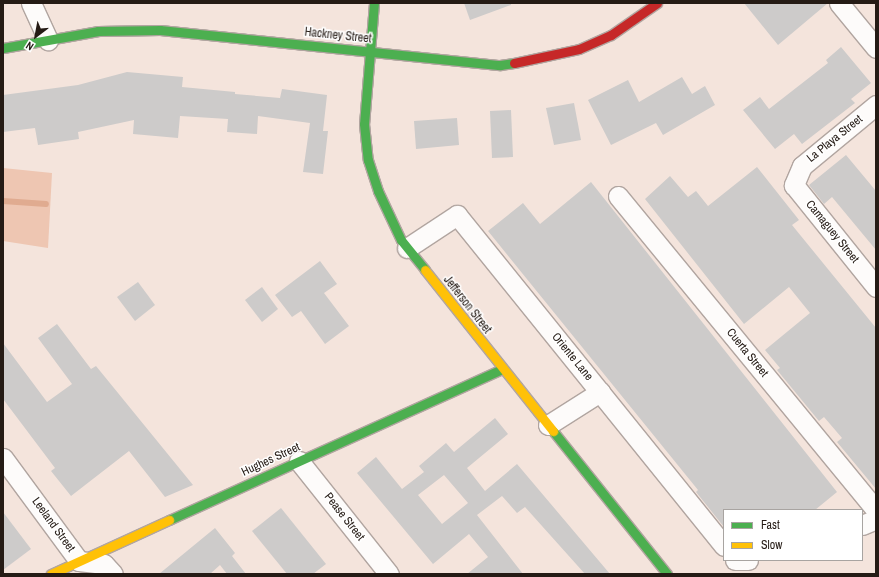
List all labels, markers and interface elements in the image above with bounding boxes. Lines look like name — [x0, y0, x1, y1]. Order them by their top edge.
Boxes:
north arrow — [16, 16, 56, 56]
street label: Hackney Street — [304, 25, 372, 47]
text: N — [23, 39, 36, 54]
street label: La Playa Street — [804, 112, 866, 166]
street label: Camaguey Street — [802, 198, 862, 266]
street label: Jefferson Street — [440, 273, 494, 337]
street label: Cuerta Street — [723, 326, 771, 380]
street label: Oriente Lane — [548, 330, 596, 384]
street label: Hughes Street — [239, 440, 303, 480]
street label: Pease Street — [321, 490, 367, 544]
street label: Leeland Street — [28, 495, 78, 555]
legend — [723, 509, 863, 561]
text: Fast — [761, 517, 780, 533]
text: Slow — [761, 537, 782, 553]

